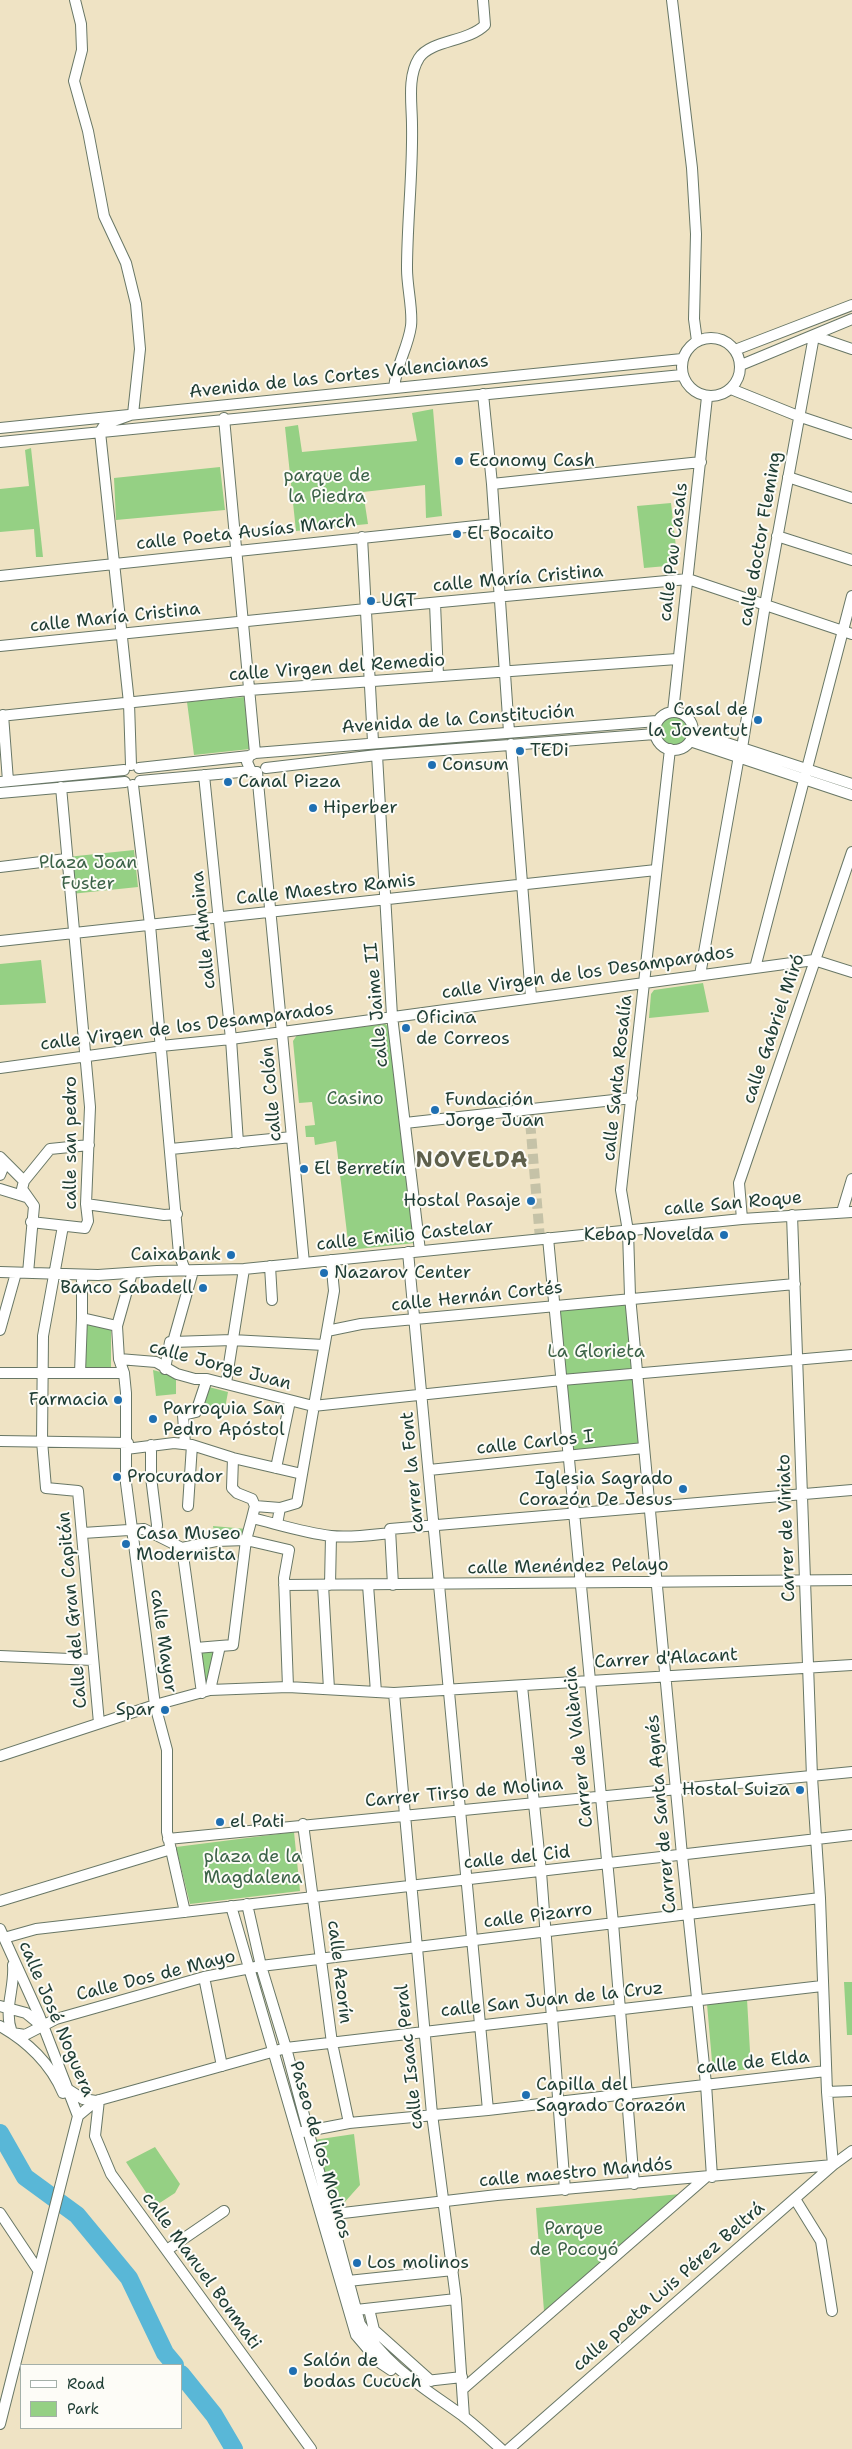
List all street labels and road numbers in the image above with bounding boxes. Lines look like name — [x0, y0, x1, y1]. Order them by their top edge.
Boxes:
street label: Avenida de las Cortes Valencianas — [188, 351, 490, 403]
street label: calle doctor Fleming — [735, 450, 787, 628]
street label: calle Pau Casals — [655, 481, 693, 623]
street label: calle Poeta Ausías March — [135, 511, 357, 555]
street label: calle María Cristina — [432, 561, 604, 597]
street label: calle María Cristina — [29, 598, 201, 638]
street label: calle Virgen del Remedio — [228, 650, 446, 686]
street label: Avenida de la Constitución — [341, 701, 575, 739]
street label: calle Almoina — [187, 870, 221, 990]
street label: Calle Maestro Ramis — [235, 870, 417, 910]
street label: calle Jaime II — [361, 942, 393, 1068]
street label: calle Virgen de los Desamparados — [440, 942, 736, 1004]
street label: calle Gabriel Miró — [738, 951, 810, 1107]
street label: calle Santa Rosalía — [599, 994, 637, 1162]
street label: calle Virgen de los Desamparados — [39, 998, 335, 1056]
street label: calle Colón — [257, 1046, 287, 1142]
street label: calle san pedro — [60, 1076, 82, 1210]
street label: calle San Roque — [663, 1187, 803, 1221]
street label: calle Emilio Castelar — [315, 1216, 495, 1256]
street label: calle Hernán Cortés — [390, 1277, 564, 1317]
street label: calle Jorge Juan — [147, 1337, 293, 1395]
street label: carrer la Font — [397, 1411, 429, 1533]
street label: calle Carlos I — [475, 1426, 595, 1460]
street label: Carrer de Viriato — [774, 1454, 800, 1602]
street label: Calle del Gran Capitán — [54, 1511, 92, 1709]
street label: calle Menéndez Pelayo — [467, 1554, 669, 1580]
street label: calle Mayor — [145, 1588, 181, 1694]
street label: Carrer d'Alacant — [594, 1644, 738, 1674]
street label: Carrer de València — [560, 1665, 598, 1829]
street label: Carrer de Santa Agnés — [643, 1714, 681, 1914]
street label: Carrer Tirso de Molina — [364, 1774, 564, 1812]
street label: calle del Cid — [463, 1842, 571, 1874]
street label: calle Pizarro — [482, 1899, 594, 1933]
street label: calle Azorín — [322, 1919, 356, 2025]
street label: calle José Noguera — [13, 1938, 99, 2100]
street label: Calle Dos de Mayo — [74, 1946, 238, 2006]
street label: calle San Juan de la Cruz — [440, 1978, 664, 2022]
street label: calle Isaac Peral — [392, 1983, 428, 2131]
street label: calle de Elda — [696, 2046, 810, 2080]
street label: Paseo de los Molinos — [284, 2059, 356, 2241]
street label: calle maestro Mandós — [478, 2154, 674, 2192]
street label: calle Manuel Bonmati — [137, 2188, 265, 2354]
street label: calle poeta Luis Pérez Beltrá — [569, 2198, 769, 2376]

